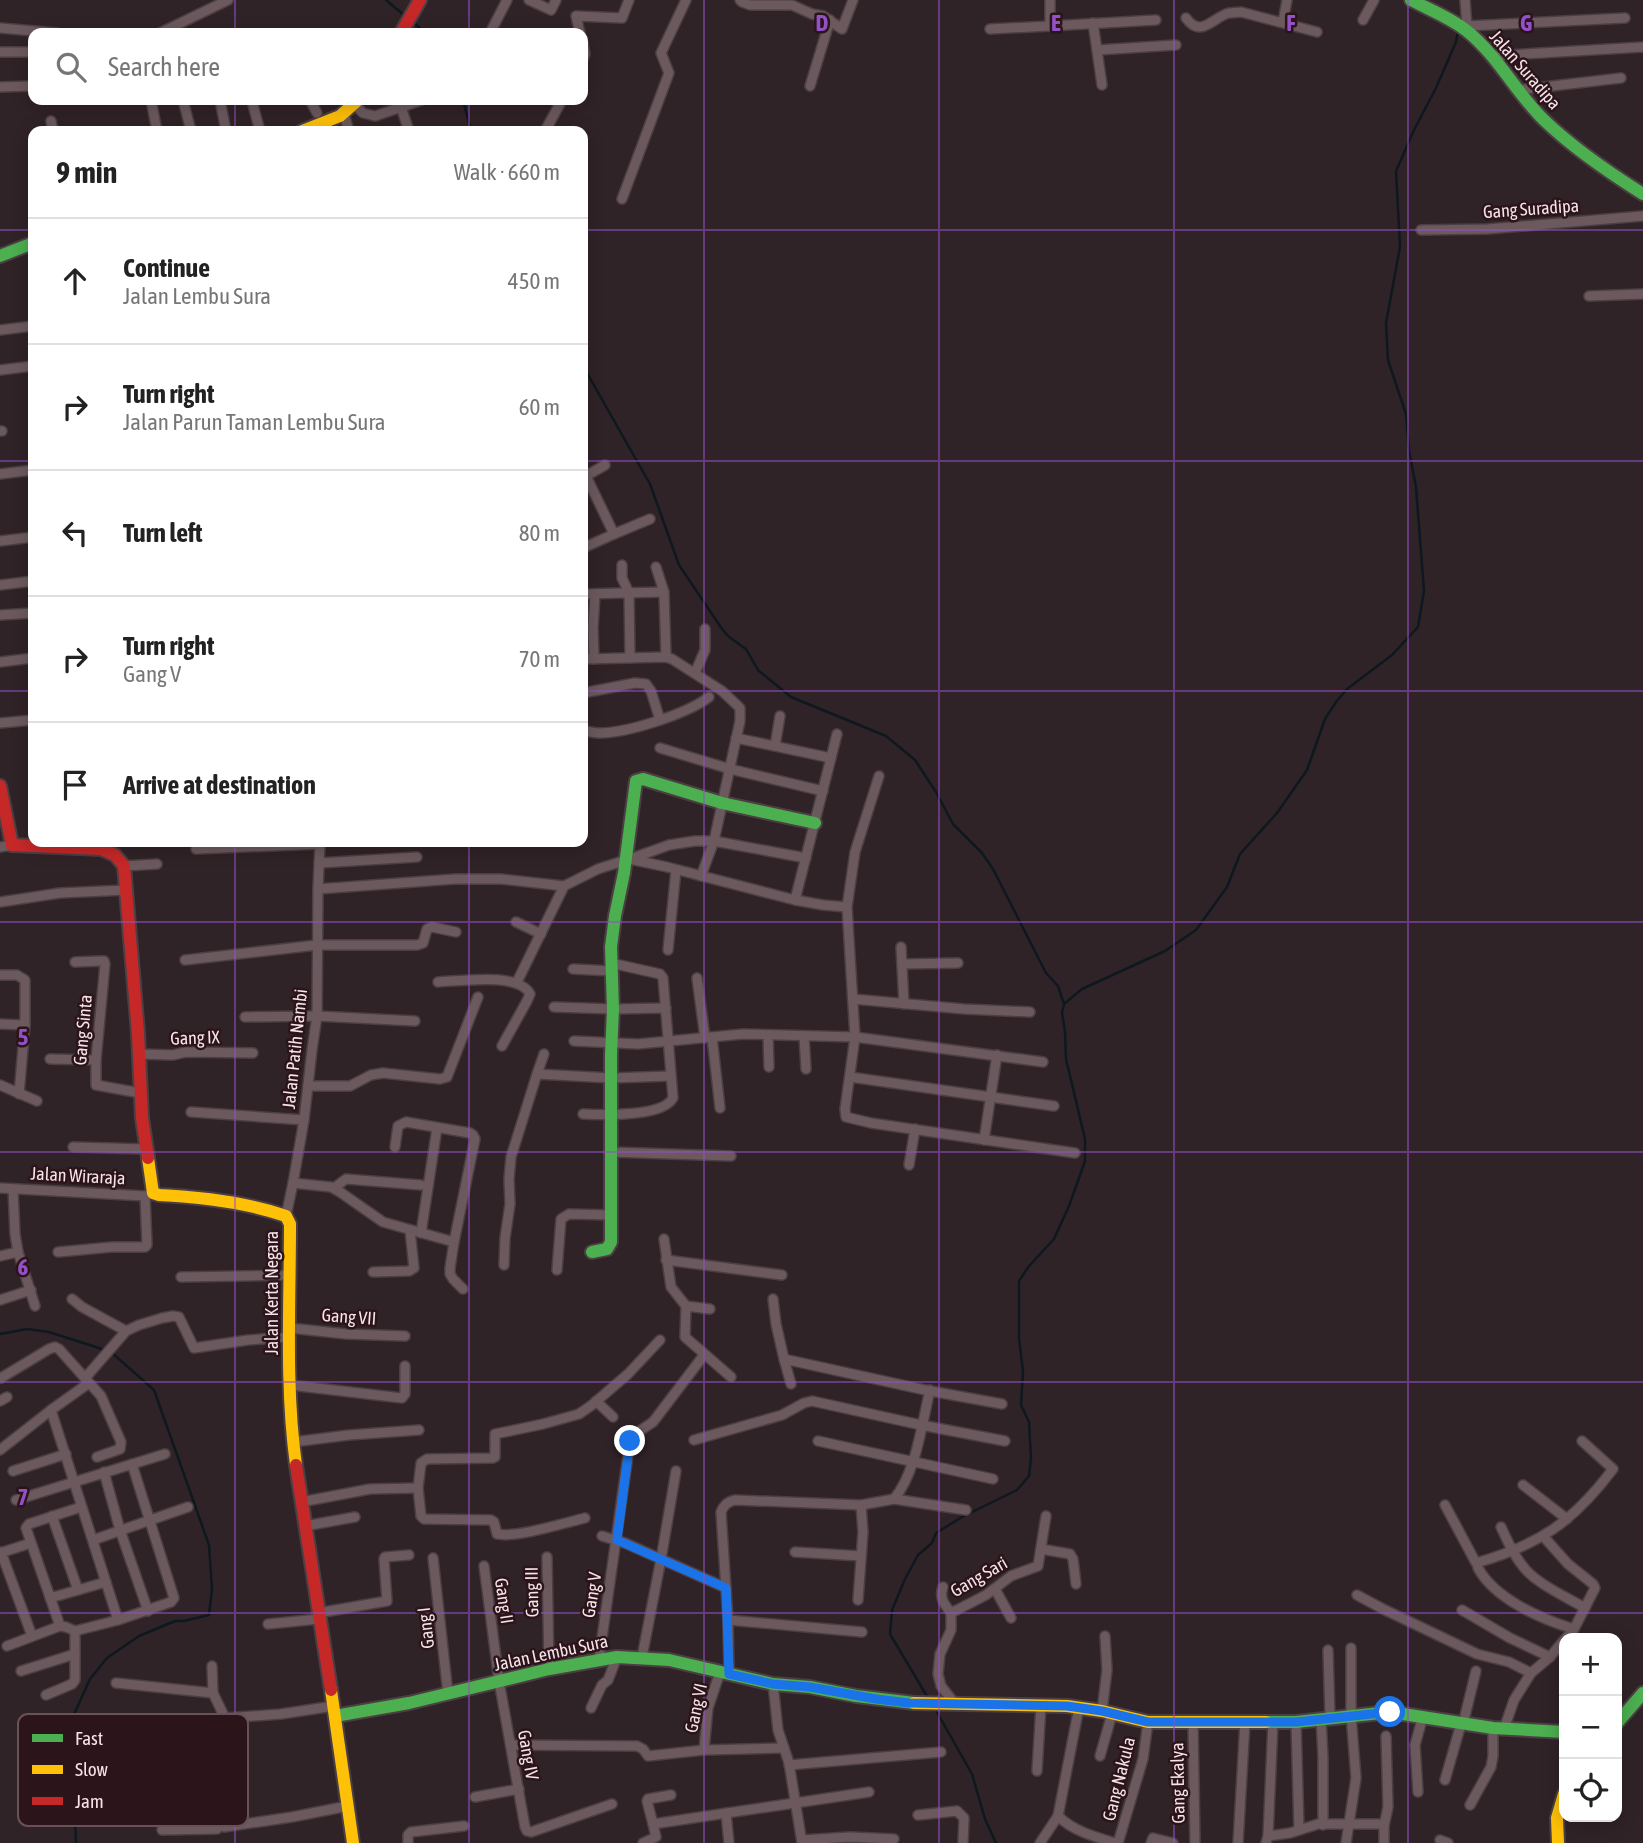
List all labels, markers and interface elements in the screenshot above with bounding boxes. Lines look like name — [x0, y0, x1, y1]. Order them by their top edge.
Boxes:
text: D — [816, 10, 829, 36]
text: E — [1051, 10, 1061, 36]
text: F — [1286, 10, 1296, 36]
text: G — [1520, 10, 1532, 36]
street label: Jalan Suradipa — [1485, 26, 1565, 113]
search box — [28, 28, 588, 105]
icon: search — [52, 48, 90, 86]
text: Search here — [108, 52, 220, 82]
text: 9 min — [56, 155, 117, 189]
text: Walk · 660 m — [454, 159, 560, 185]
street label: Gang Suradipa — [1482, 195, 1580, 222]
text: Continue — [123, 253, 210, 283]
icon: ahead — [56, 262, 94, 300]
text: 450 m — [508, 268, 560, 294]
text: Jalan Lembu Sura — [123, 283, 271, 309]
text: Turn right — [123, 379, 214, 409]
icon: right — [56, 388, 94, 426]
text: 60 m — [519, 394, 560, 420]
text: Jalan Parun Taman Lembu Sura — [123, 409, 385, 435]
icon: left — [56, 514, 94, 552]
text: Turn left — [123, 518, 203, 548]
text: 80 m — [519, 520, 560, 546]
text: Turn right — [123, 631, 214, 661]
icon: right — [56, 640, 94, 678]
text: 70 m — [519, 646, 560, 672]
text: Gang V — [123, 661, 181, 687]
icon: arrive — [56, 766, 94, 804]
text: Arrive at destination — [123, 770, 316, 800]
street label: Jalan Patih Nambi — [278, 988, 311, 1110]
street label: Gang Sinta — [69, 994, 96, 1066]
text: 5 — [18, 1024, 29, 1050]
street label: Gang IX — [170, 1026, 221, 1049]
street label: Jalan Wiraraja — [30, 1163, 126, 1188]
street label: Jalan Kerta Negara — [261, 1231, 282, 1355]
text: 6 — [18, 1254, 29, 1280]
street label: Gang VII — [321, 1304, 377, 1329]
route end — [614, 1425, 645, 1456]
text: 7 — [18, 1484, 28, 1510]
street label: Gang Sari — [947, 1552, 1011, 1601]
street label: Gang III — [521, 1567, 542, 1618]
street label: Gang V — [578, 1571, 605, 1619]
street label: Gang II — [491, 1577, 518, 1625]
street label: Gang I — [413, 1606, 438, 1650]
street label: Jalan Lembu Sura — [492, 1630, 610, 1675]
map controls — [1559, 1633, 1622, 1822]
button: + — [1559, 1633, 1622, 1696]
street label: Gang VI — [680, 1681, 711, 1735]
route start — [1374, 1696, 1405, 1727]
button: − — [1559, 1696, 1622, 1759]
legend — [18, 1714, 248, 1826]
text: Fast — [75, 1727, 103, 1749]
street label: Gang IV — [514, 1728, 543, 1782]
street label: Gang Nakula — [1098, 1735, 1139, 1823]
street label: Gang Ekalya — [1166, 1742, 1189, 1824]
text: Slow — [75, 1758, 109, 1780]
button: locate — [1559, 1759, 1622, 1822]
text: Jam — [75, 1790, 104, 1812]

